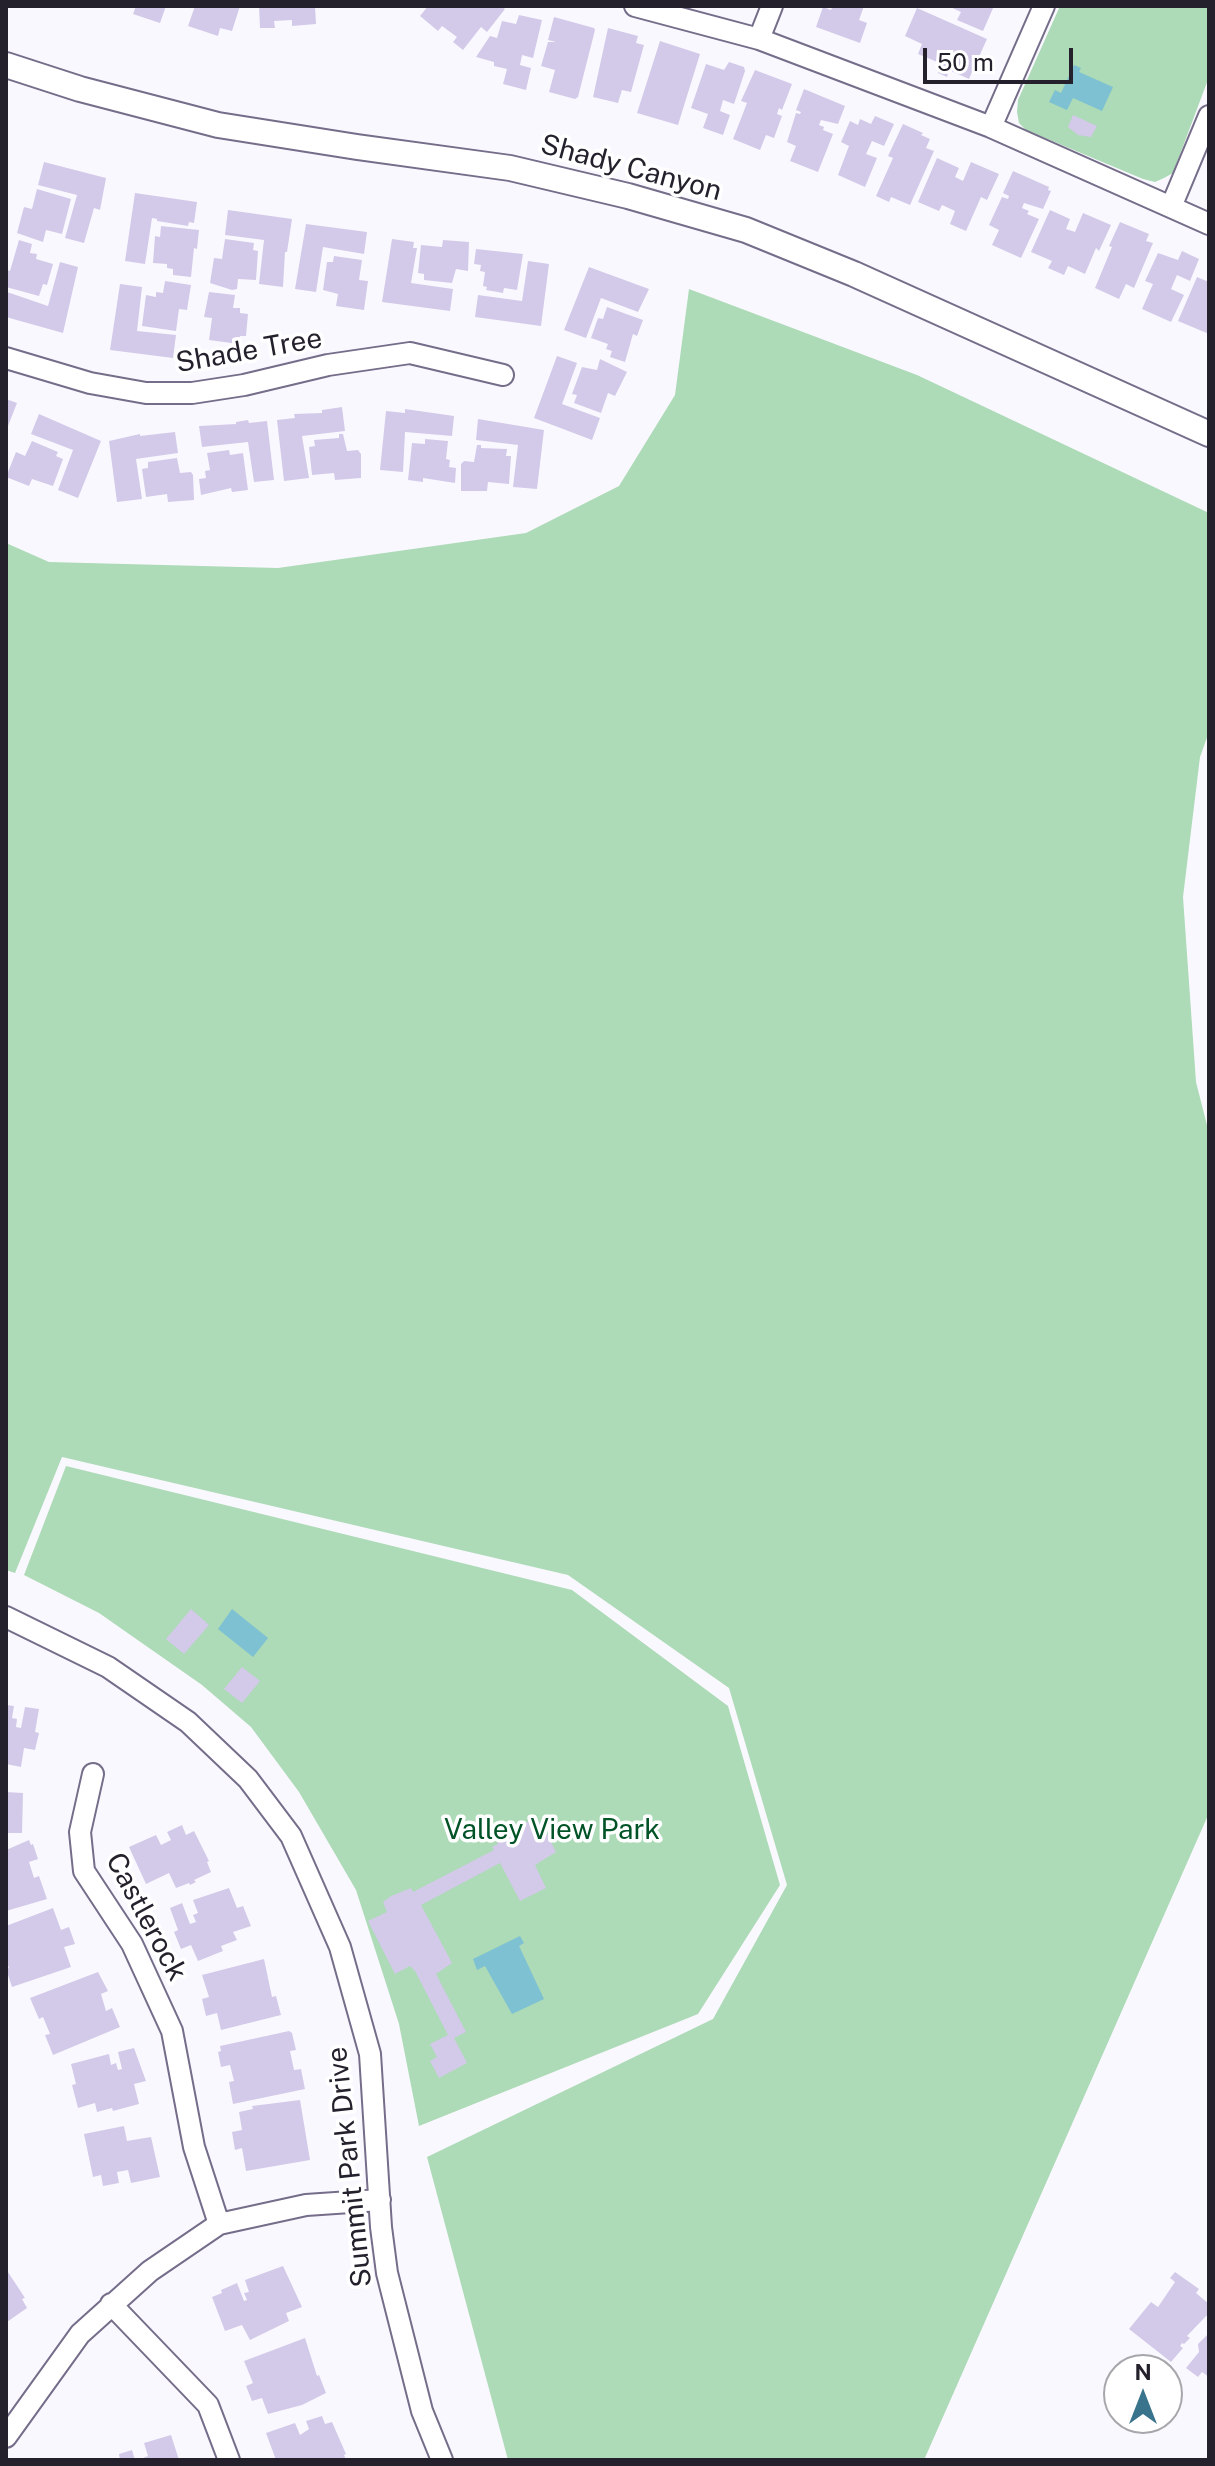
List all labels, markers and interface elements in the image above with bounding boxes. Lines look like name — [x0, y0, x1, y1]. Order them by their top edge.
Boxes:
scale bar — [927, 32, 1077, 82]
text: 50 m — [937, 48, 994, 76]
street label: Shady Canyon — [537, 128, 725, 208]
street label: Shade Tree — [173, 322, 325, 380]
park label: Valley View Park — [444, 1813, 660, 1847]
street label: Castlerock — [98, 1847, 194, 1987]
street label: Summit Park Drive — [321, 2045, 379, 2289]
north arrow — [1103, 2354, 1183, 2434]
text: N — [1134, 2359, 1152, 2385]

